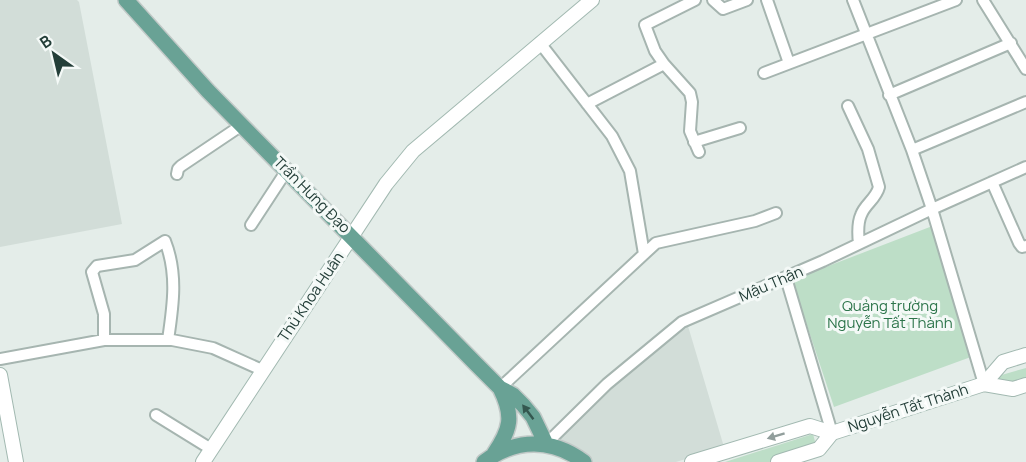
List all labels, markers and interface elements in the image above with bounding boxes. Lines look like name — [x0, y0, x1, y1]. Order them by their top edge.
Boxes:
north arrow — [24, 24, 84, 84]
text: B — [35, 30, 56, 54]
street label: Trần Hưng Đạo — [269, 152, 355, 238]
street label: Thủ Khoa Huân — [273, 248, 348, 346]
street label: Mậu Thân — [735, 261, 806, 306]
park label: Quảng trường Nguyễn Tất Thành — [827, 295, 953, 333]
street label: Nguyễn Tất Thành — [845, 378, 971, 437]
one-way arrow — [523, 404, 535, 419]
one-way arrow — [767, 432, 785, 441]

